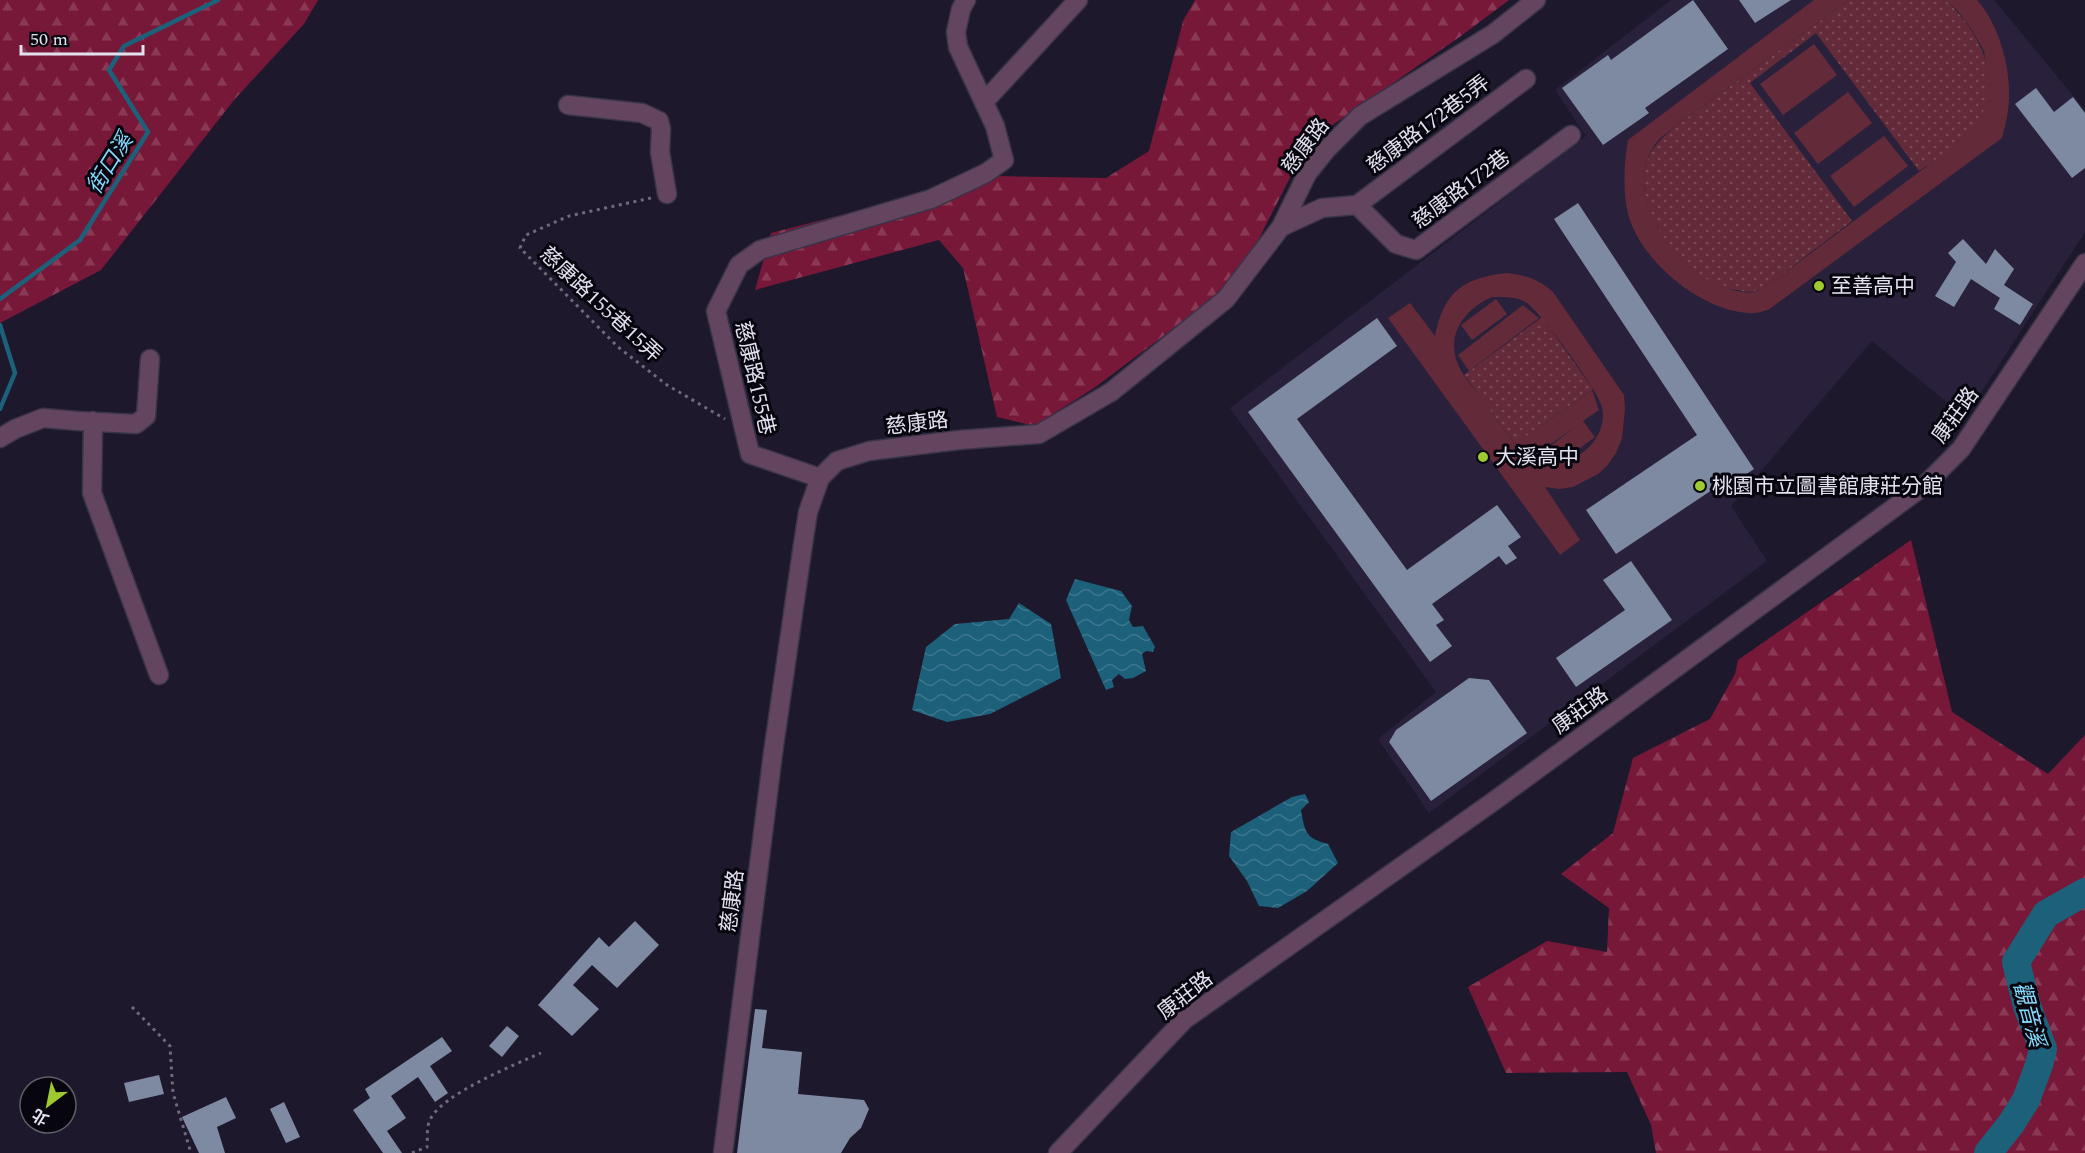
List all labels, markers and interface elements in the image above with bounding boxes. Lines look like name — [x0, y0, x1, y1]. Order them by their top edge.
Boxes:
scale bar — [21, 18, 142, 56]
text: 50 m — [30, 26, 68, 53]
street label: 慈康路172巷5弄 — [1360, 68, 1497, 182]
street label: 慈康路 — [1274, 112, 1338, 181]
water label: 街口溪 — [79, 125, 143, 201]
street label: 慈康路172巷 — [1406, 142, 1517, 237]
street label: 慈康路155巷15弄 — [532, 239, 669, 370]
place label: 至善高中 — [1831, 271, 1915, 303]
marker: 至善高中 — [1812, 279, 1826, 293]
street label: 慈康路155巷 — [725, 318, 783, 438]
street label: 康莊路 — [1924, 381, 1987, 450]
street label: 慈康路 — [884, 404, 950, 444]
place label: 大溪高中 — [1495, 442, 1579, 474]
marker: 大溪高中 — [1476, 450, 1490, 464]
place label: 桃園市立圖書館康莊分館 — [1712, 471, 1943, 503]
marker: 桃園市立圖書館康莊分館 — [1693, 479, 1707, 493]
street label: 康莊路 — [1546, 679, 1615, 742]
street label: 慈康路 — [713, 868, 753, 934]
street label: 康莊路 — [1151, 964, 1220, 1028]
water label: 觀音溪 — [2004, 978, 2054, 1053]
north arrow — [18, 1075, 78, 1135]
text: 北 — [27, 1102, 54, 1131]

